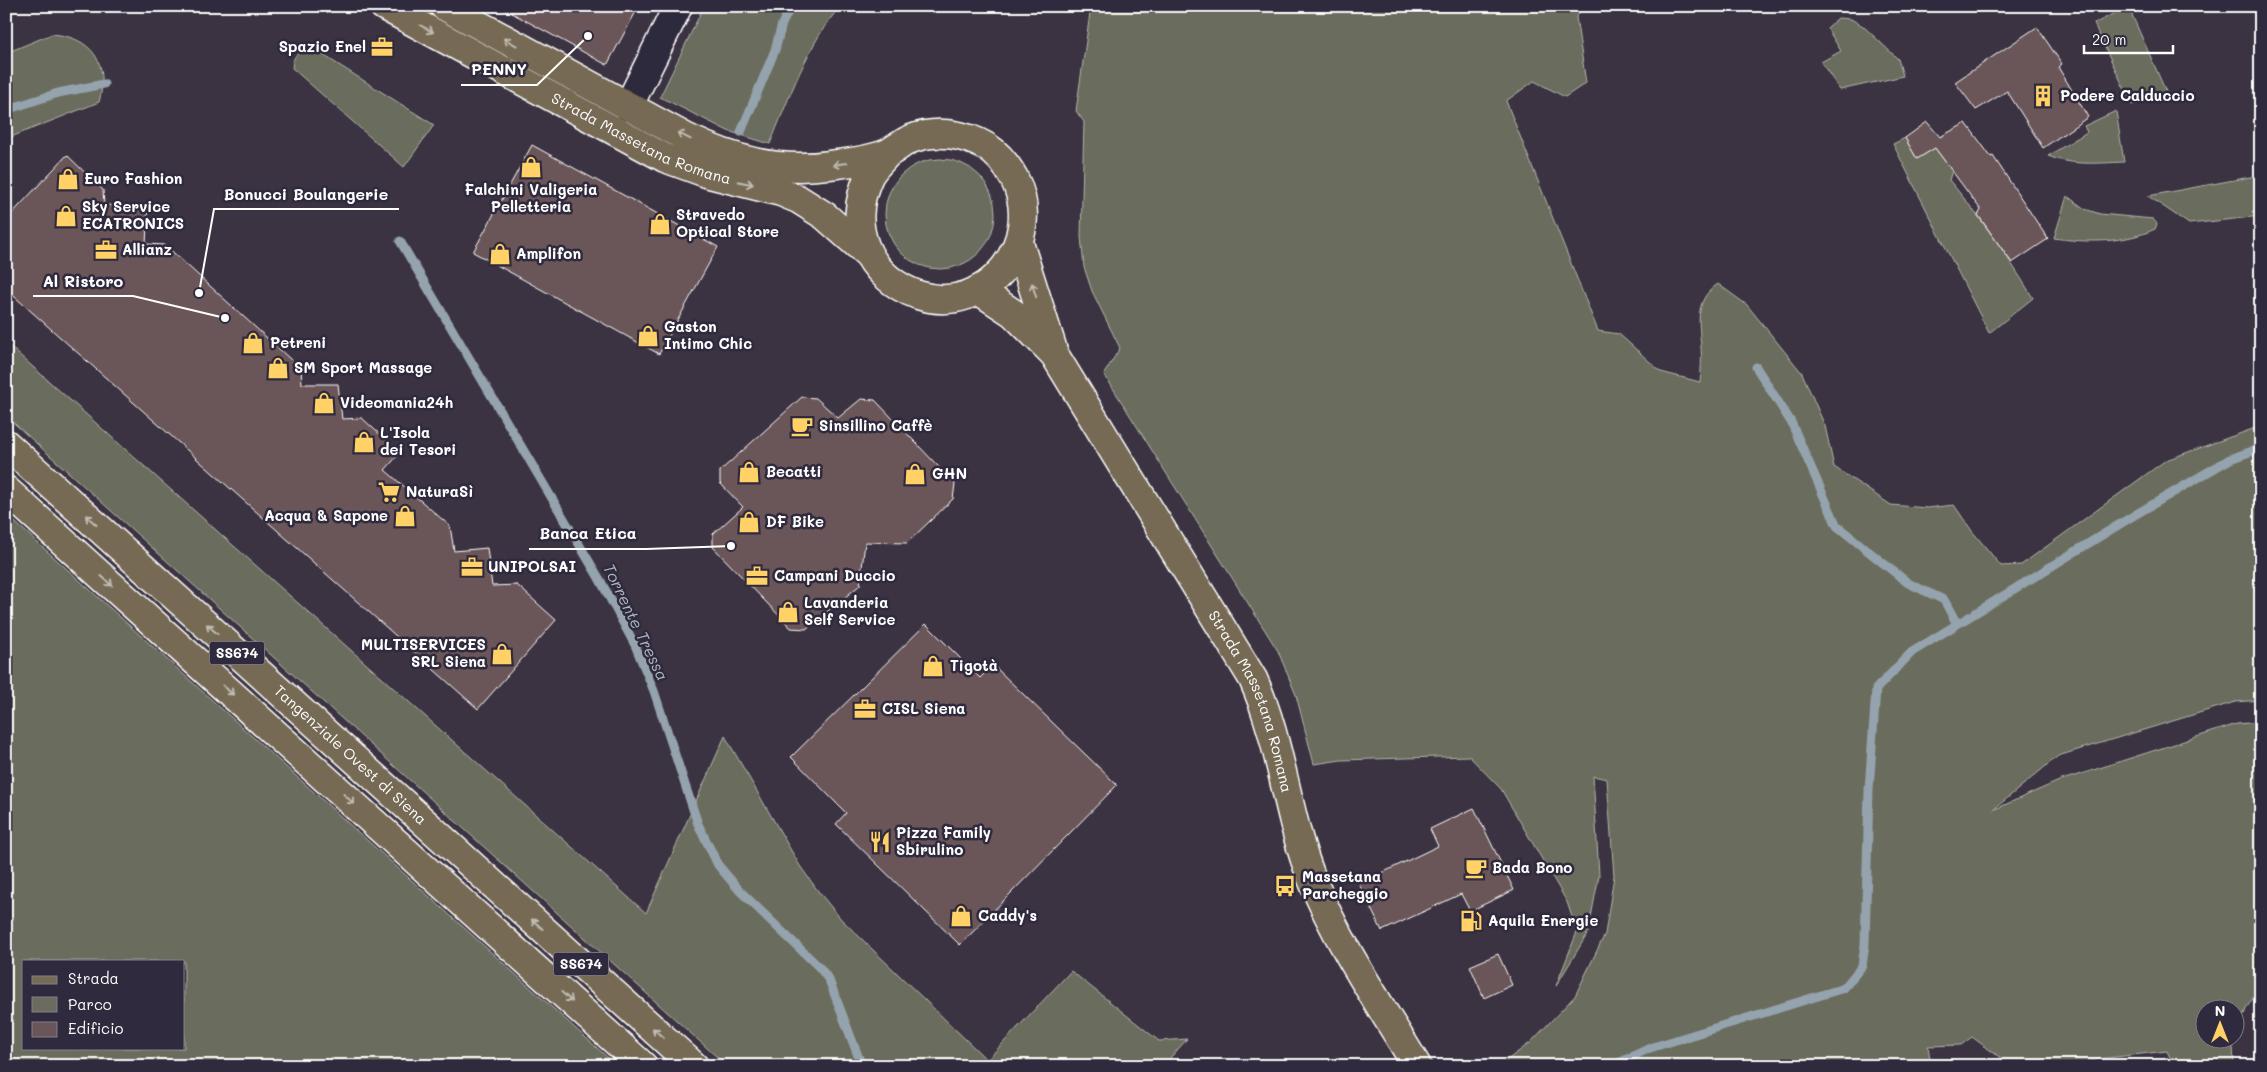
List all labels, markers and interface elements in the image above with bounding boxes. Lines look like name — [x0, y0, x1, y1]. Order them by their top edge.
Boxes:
scale bar — [2084, 22, 2173, 54]
one-way arrow — [420, 24, 435, 34]
text: 20 m — [2092, 29, 2126, 49]
office icon: Spazio Enel — [369, 34, 395, 60]
place label: Spazio Enel — [279, 36, 366, 56]
one-way arrow — [502, 37, 517, 47]
callout: PENNY — [461, 54, 537, 85]
text: PENNY — [471, 58, 527, 79]
building icon: Podere Calduccio — [2030, 83, 2056, 109]
place label: Podere Calduccio — [2060, 85, 2195, 105]
street label: Strada Massetana Romana — [548, 87, 733, 188]
one-way arrow — [676, 131, 691, 141]
shop icon: Falchini Valigeria Pelletteria — [518, 154, 544, 180]
one-way arrow — [833, 159, 849, 169]
shop icon: Euro Fashion — [55, 166, 81, 192]
place label: Euro Fashion — [84, 168, 182, 188]
callout: Bonucci Boulangerie — [214, 178, 399, 209]
place label: Falchini Valigeria Pelletteria — [465, 179, 597, 216]
one-way arrow — [737, 179, 753, 189]
text: Bonucci Boulangerie — [224, 183, 388, 204]
place label: Sky Service ECATRONICS — [82, 196, 184, 233]
shop icon: Sky Service ECATRONICS — [53, 203, 79, 229]
place label: Stravedo Optical Store — [676, 204, 779, 241]
shop icon: Stravedo Optical Store — [647, 211, 673, 237]
office icon: Allianz — [93, 237, 119, 263]
place label: Allianz — [122, 239, 172, 259]
shop icon: Amplifon — [487, 241, 513, 267]
place label: Amplifon — [516, 243, 581, 263]
callout: Al Ristoro — [33, 265, 133, 296]
text: Al Ristoro — [43, 270, 124, 291]
one-way arrow — [1028, 283, 1038, 299]
place label: Gaston Intimo Chic — [664, 316, 752, 353]
shop icon: Gaston Intimo Chic — [635, 323, 661, 349]
shop icon: Petreni — [240, 330, 266, 356]
place label: Petreni — [270, 332, 326, 352]
shop icon: SM Sport Massage — [265, 355, 291, 381]
place label: SM Sport Massage — [294, 357, 432, 377]
shop icon: Videomania24h — [311, 390, 337, 416]
place label: Videomania24h — [340, 392, 453, 412]
cafe icon: Sinsillino Caffè — [789, 413, 815, 439]
place label: Sinsillino Caffè — [819, 415, 933, 435]
place label: L'Isola dei Tesori — [380, 422, 456, 459]
shop icon: L'Isola dei Tesori — [351, 429, 377, 455]
shop icon: Becatti — [736, 459, 762, 485]
place label: Becatti — [766, 461, 822, 481]
shop icon: GHN — [902, 461, 928, 487]
place label: GHN — [932, 463, 967, 483]
supermarket icon: NaturaSì — [376, 479, 402, 505]
place label: NaturaSì — [406, 481, 474, 501]
shop icon: Acqua & Sapone — [392, 503, 418, 529]
place label: Acqua & Sapone — [264, 505, 388, 525]
shop icon: DF Bike — [736, 509, 762, 535]
place label: DF Bike — [766, 511, 824, 531]
one-way arrow — [85, 515, 98, 526]
callout: Banca Etica — [529, 518, 646, 549]
text: Banca Etica — [539, 522, 637, 543]
office icon: UNIPOLSAI — [459, 554, 485, 580]
place label: UNIPOLSAI — [488, 556, 577, 576]
water label: Torrente Tressa — [599, 560, 674, 684]
office icon: Campani Duccio — [744, 563, 770, 589]
place label: Campani Duccio — [774, 565, 895, 585]
one-way arrow — [101, 576, 114, 587]
place label: Lavanderia Self Service — [804, 592, 896, 629]
shop icon: Lavanderia Self Service — [775, 599, 801, 625]
street label: Strada Massetana Romana — [1204, 606, 1298, 794]
one-way arrow — [205, 624, 218, 635]
place label: MULTISERVICES SRL Siena — [361, 634, 486, 671]
road number: SS674 — [210, 641, 264, 664]
shop icon: MULTISERVICES SRL Siena — [489, 641, 515, 667]
shop icon: Tigotà — [920, 653, 946, 679]
place label: Tigotà — [950, 655, 998, 675]
street label: Tangenziale Ovest di Siena — [270, 680, 431, 829]
one-way arrow — [222, 684, 235, 696]
office icon: CISL Siena — [852, 696, 878, 722]
place label: CISL Siena — [882, 698, 966, 718]
one-way arrow — [342, 793, 355, 805]
place label: Pizza Family Sbirulino — [896, 822, 991, 859]
restaurant icon: Pizza Family Sbirulino — [867, 829, 893, 855]
cafe icon: Bada Bono — [1463, 855, 1489, 881]
place label: Bada Bono — [1492, 857, 1572, 877]
place label: Massetana Parcheggio — [1302, 866, 1388, 903]
bus stop icon: Massetana Parcheggio — [1272, 873, 1298, 899]
shop icon: Caddy's — [948, 903, 974, 929]
place label: Caddy's — [978, 905, 1037, 925]
fuel station icon: Aquila Energie — [1458, 908, 1484, 934]
place label: Aquila Energie — [1488, 910, 1598, 930]
one-way arrow — [531, 918, 544, 930]
road number: SS674 — [554, 952, 608, 976]
legend — [22, 960, 185, 1050]
text: Strada — [68, 968, 119, 988]
one-way arrow — [561, 991, 574, 1003]
text: Parco — [68, 994, 112, 1014]
north arrow — [2194, 1000, 2244, 1050]
text: N — [2215, 1001, 2225, 1020]
text: Edificio — [68, 1018, 124, 1038]
one-way arrow — [651, 1027, 664, 1039]

